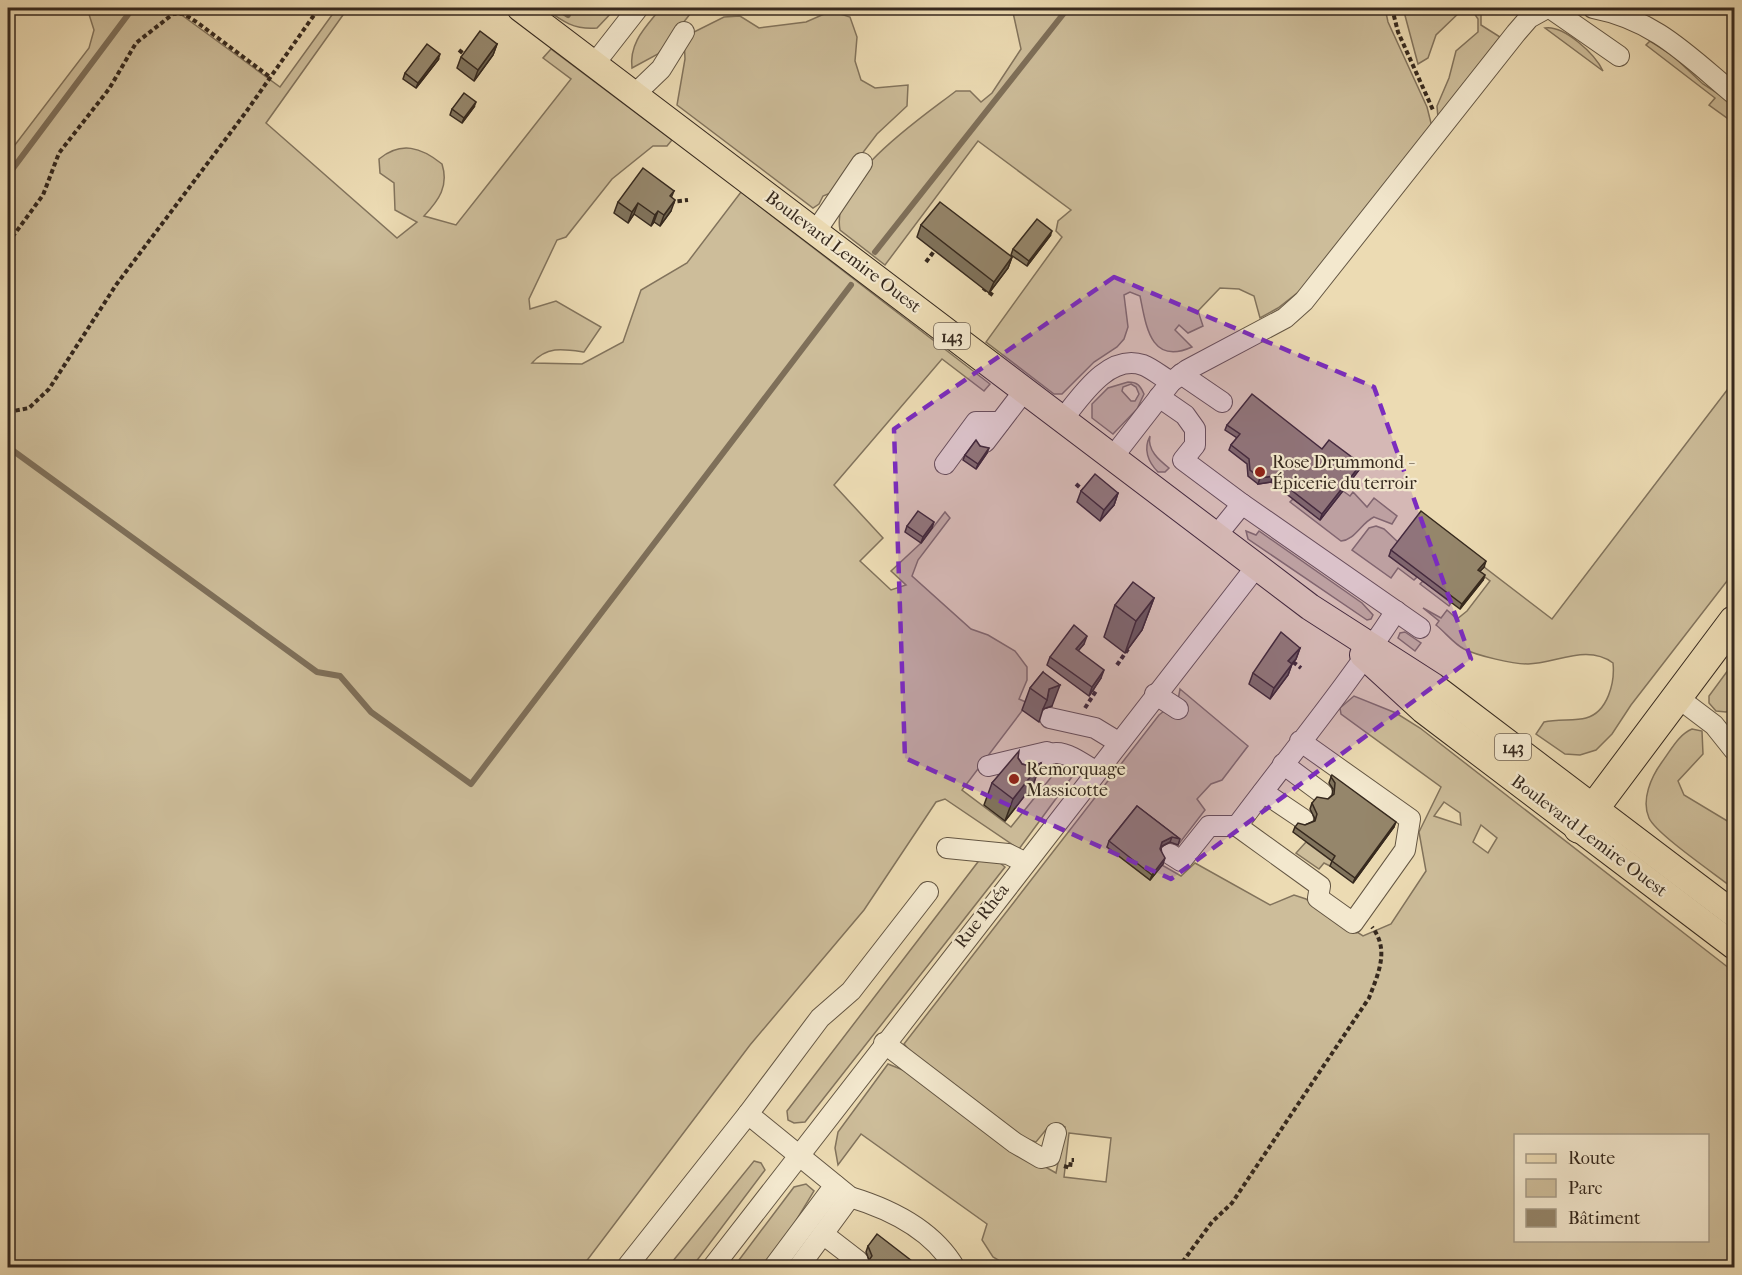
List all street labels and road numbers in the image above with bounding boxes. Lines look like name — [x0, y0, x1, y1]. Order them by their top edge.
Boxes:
street label: Boulevard Lemire Ouest — [761, 187, 925, 318]
road number: 143 — [934, 323, 970, 349]
road number: 143 — [1495, 734, 1531, 760]
street label: Boulevard Lemire Ouest — [1507, 771, 1671, 902]
street label: Rue Rhéa — [950, 879, 1014, 952]

